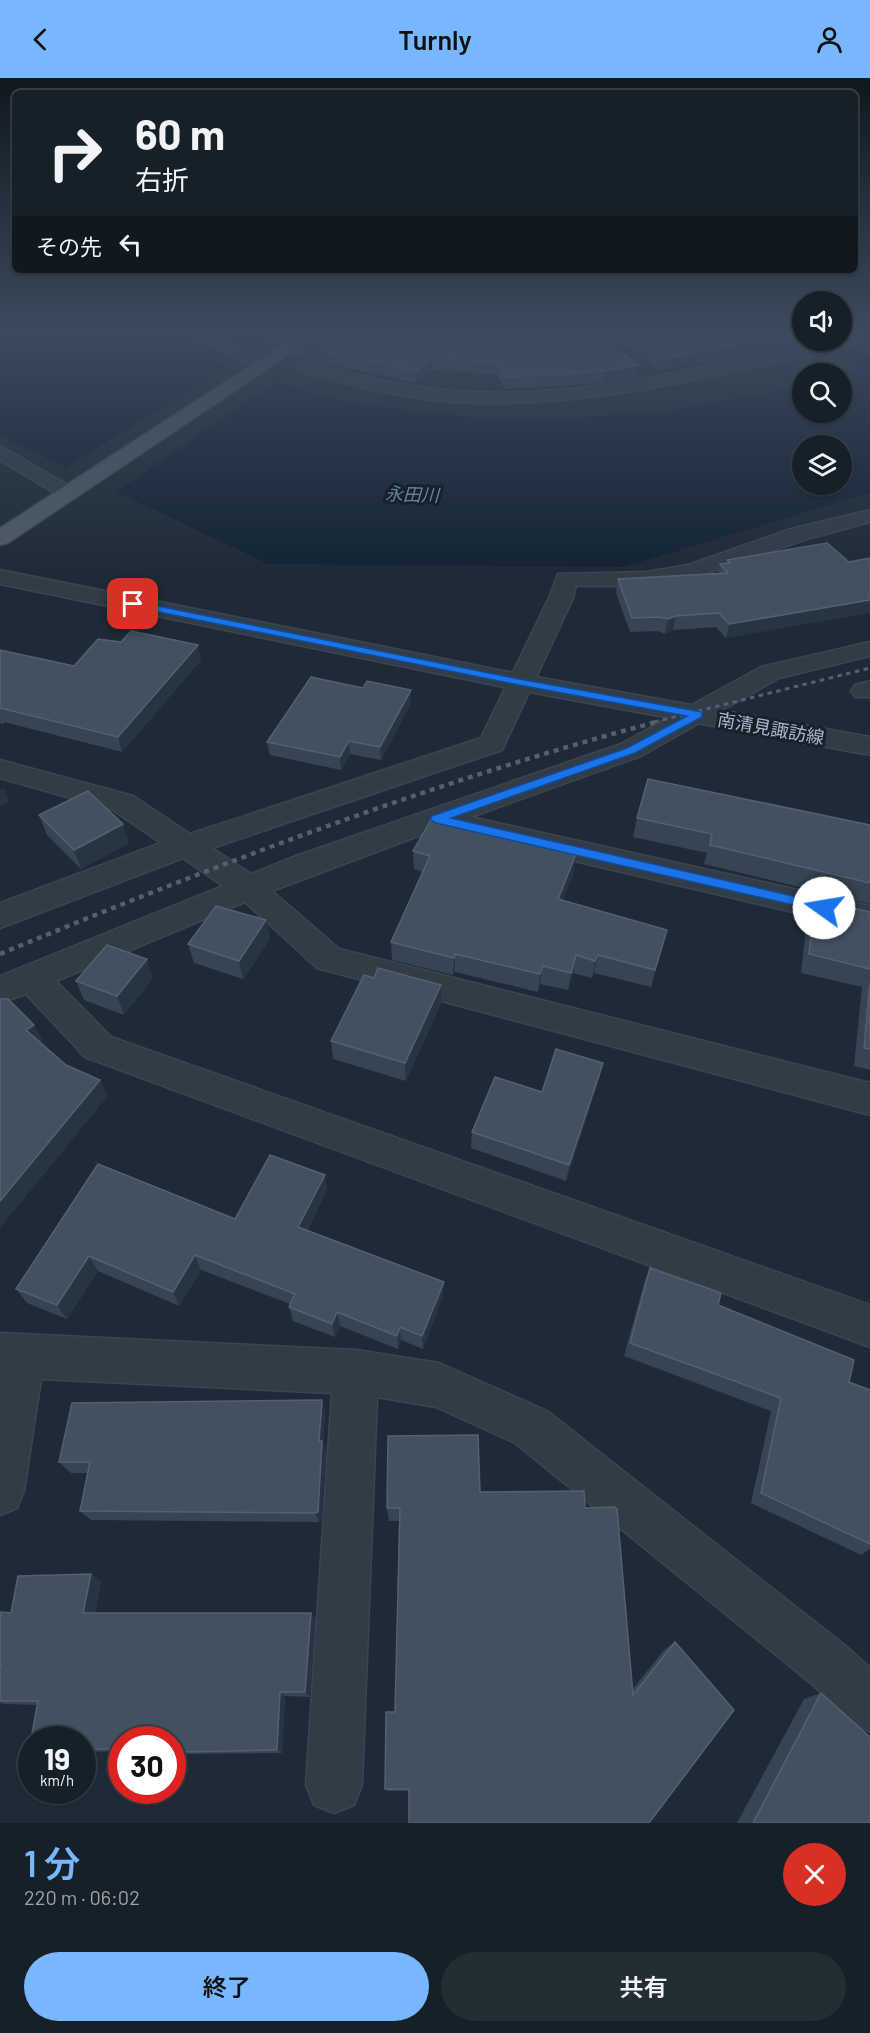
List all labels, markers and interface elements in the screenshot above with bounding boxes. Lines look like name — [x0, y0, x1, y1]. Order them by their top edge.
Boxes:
icon: back — [24, 23, 57, 56]
text: Turnly — [398, 23, 472, 55]
icon: person — [813, 23, 846, 56]
text: 60 m — [135, 108, 225, 158]
icon: right — [36, 114, 114, 192]
text: 右折 — [135, 163, 189, 195]
icon: left — [114, 228, 147, 261]
text: その先 — [36, 233, 102, 259]
map controls — [792, 291, 852, 495]
button: sound — [792, 291, 852, 351]
button: search — [792, 363, 852, 423]
button: layers — [792, 435, 852, 495]
water label: 永田川 — [385, 482, 441, 506]
pin — [107, 578, 158, 629]
icon: arrive — [116, 587, 149, 620]
street label: 南清見諏訪線 — [716, 708, 826, 748]
position arrow — [792, 876, 856, 940]
speed limit sign: 30 — [108, 1726, 186, 1804]
text: 19 — [44, 1740, 70, 1776]
text: km/h — [40, 1771, 74, 1789]
text: 1 分 — [24, 1841, 80, 1884]
button: close — [783, 1843, 846, 1906]
text: 220 m · 06:02 — [24, 1885, 140, 1909]
button: 終了 — [24, 1952, 429, 2021]
button: 共有 — [441, 1952, 846, 2021]

